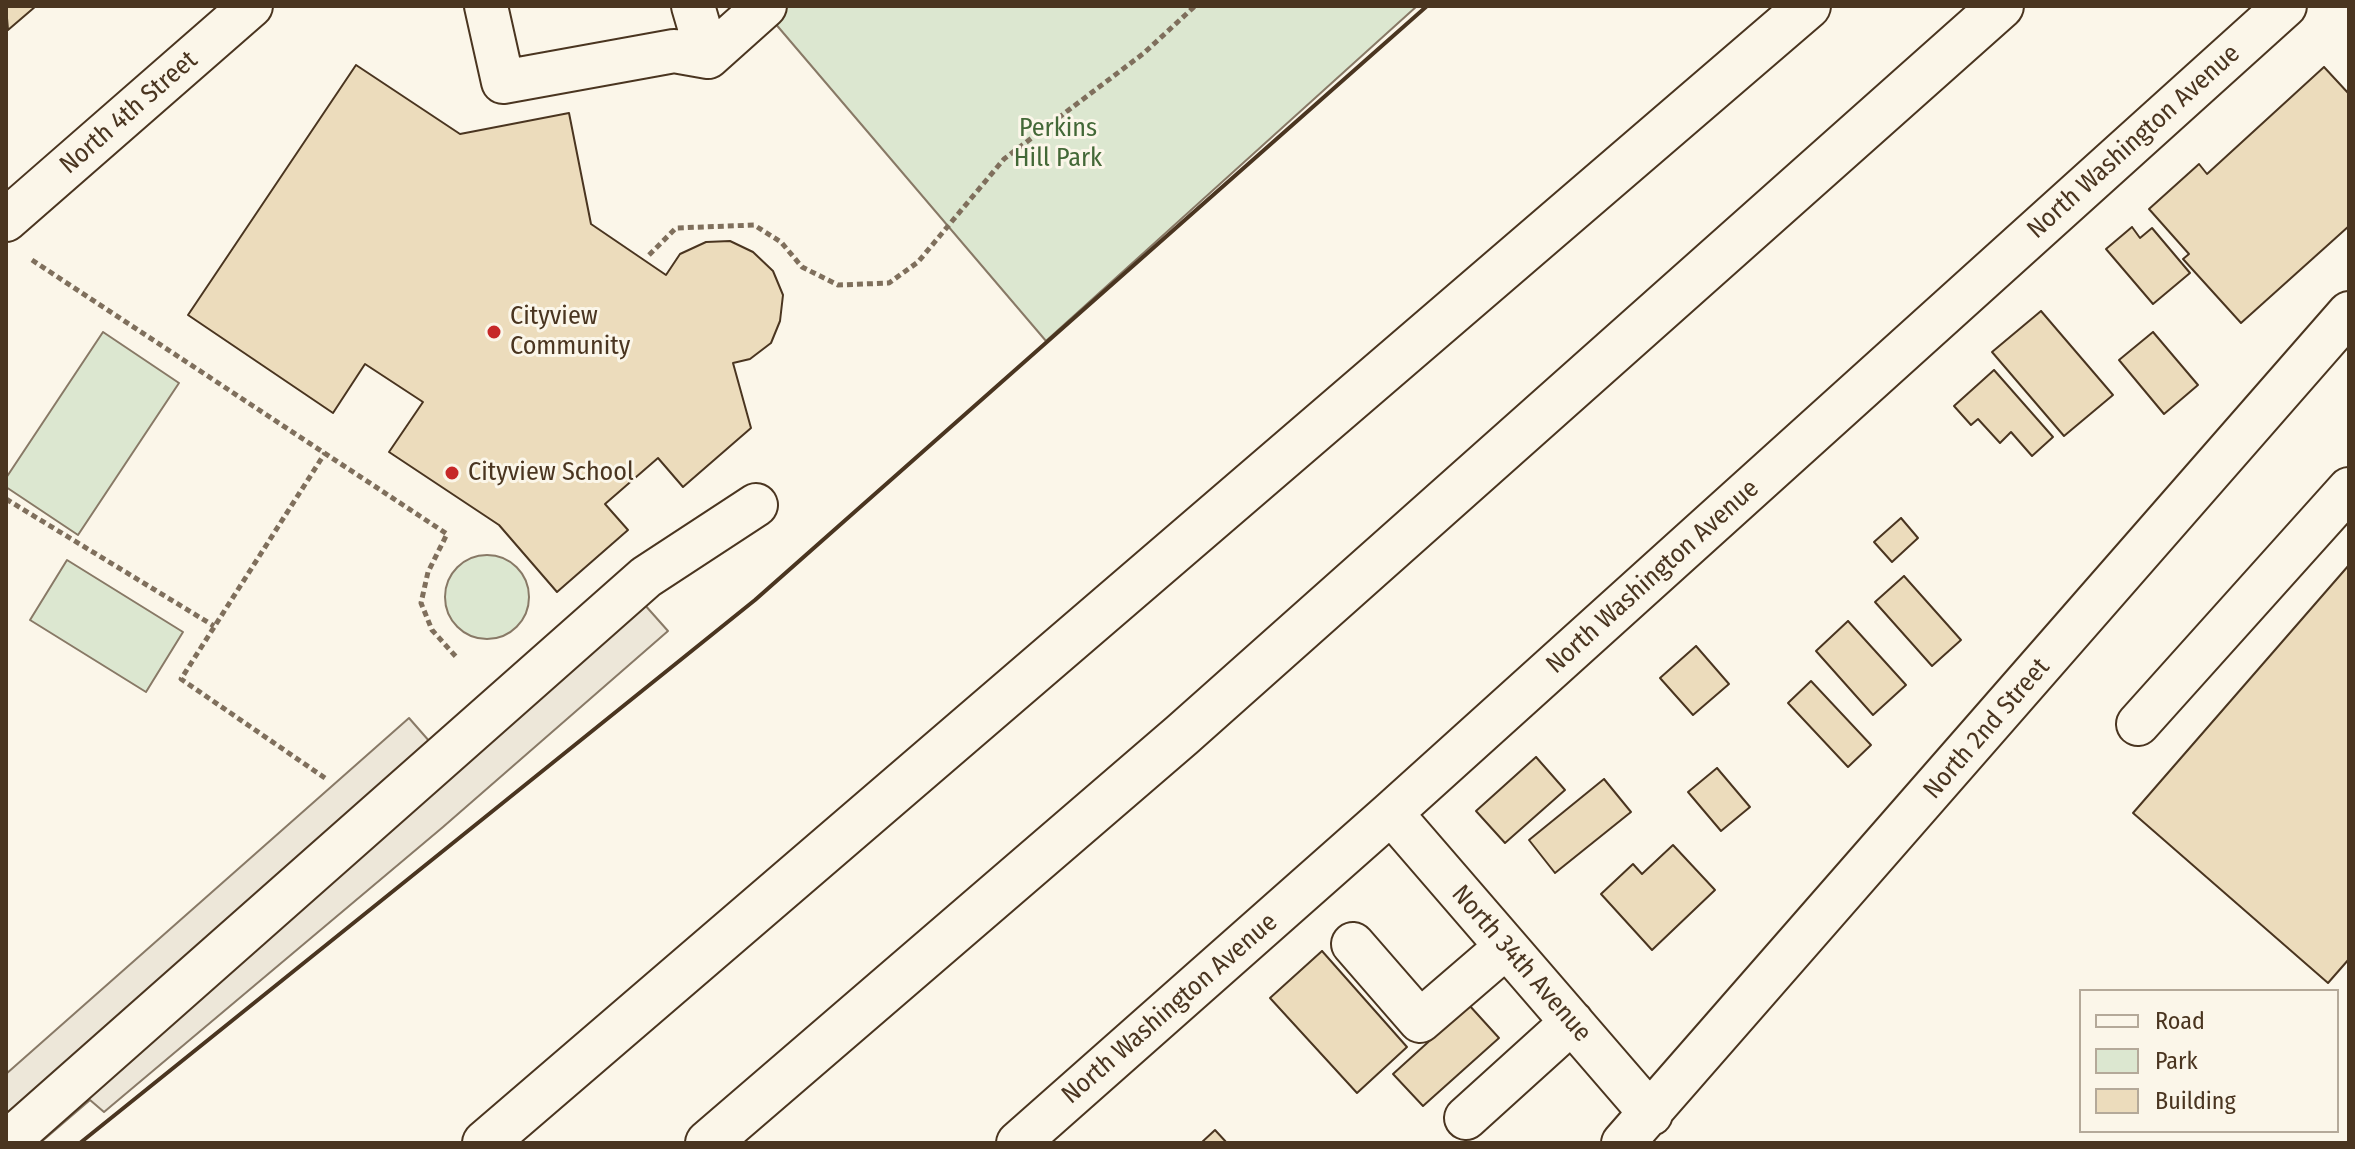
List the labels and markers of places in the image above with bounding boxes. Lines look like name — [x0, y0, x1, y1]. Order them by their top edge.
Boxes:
place label: Cityview Community — [510, 301, 630, 362]
marker: Cityview Community — [485, 323, 503, 341]
place label: Cityview School — [468, 457, 634, 489]
marker: Cityview School — [443, 464, 461, 482]

